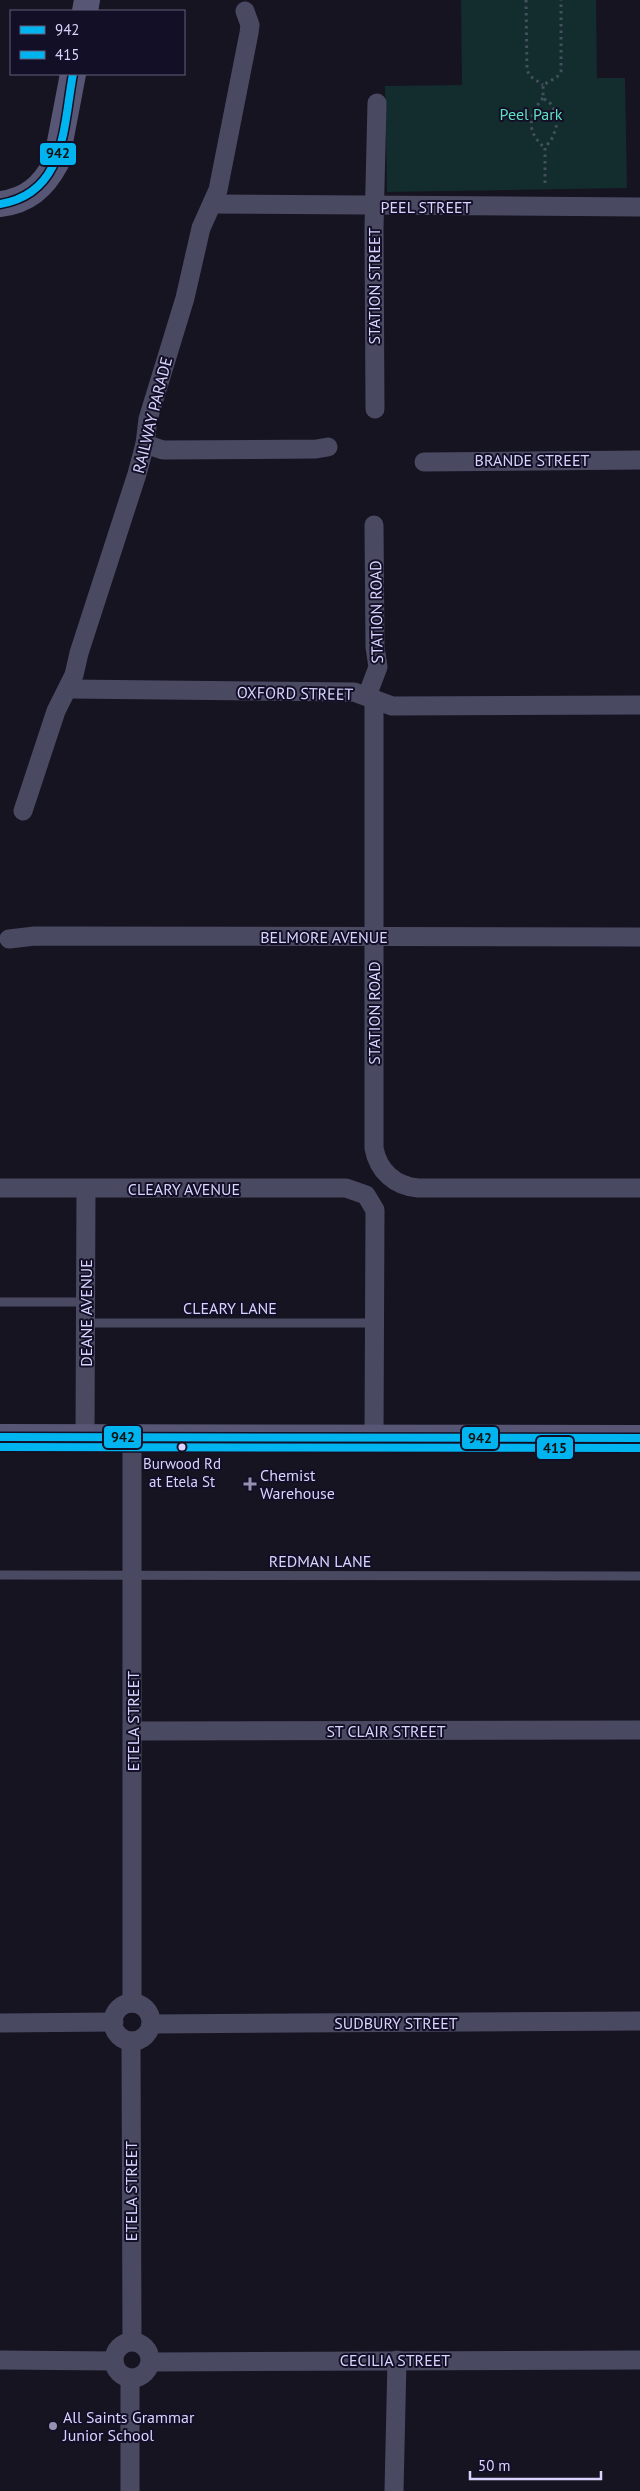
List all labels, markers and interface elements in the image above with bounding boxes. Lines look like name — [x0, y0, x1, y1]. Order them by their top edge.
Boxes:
legend — [10, 10, 185, 75]
text: 942 — [55, 20, 80, 39]
text: 415 — [55, 45, 80, 64]
park label: Peel Park — [500, 104, 563, 124]
line badge: 942 — [39, 142, 77, 166]
text: 942 — [46, 144, 70, 162]
street label: PEEL STREET — [381, 197, 472, 217]
street label: STATION STREET — [364, 227, 384, 345]
street label: RAILWAY PARADE — [128, 355, 176, 475]
street label: BRANDE STREET — [475, 450, 590, 470]
street label: STATION ROAD — [365, 560, 387, 664]
street label: OXFORD STREET — [237, 682, 354, 704]
street label: BELMORE AVENUE — [260, 927, 388, 947]
street label: STATION ROAD — [364, 961, 384, 1065]
street label: CLEARY AVENUE — [128, 1179, 240, 1199]
street label: DEANE AVENUE — [76, 1259, 96, 1367]
street label: CLEARY LANE — [183, 1298, 277, 1318]
line badge: 942 — [103, 1425, 142, 1449]
line badge: 942 — [461, 1426, 499, 1450]
text: 942 — [111, 1428, 135, 1446]
text: 942 — [468, 1429, 492, 1447]
line badge: 415 — [536, 1436, 574, 1460]
text: 415 — [543, 1439, 567, 1457]
marker: Burwood Rd at Etela St — [177, 1442, 187, 1452]
place label: Burwood Rd at Etela St — [143, 1454, 221, 1491]
place label: Chemist Warehouse — [260, 1465, 335, 1503]
marker: Chemist Warehouse — [244, 1478, 256, 1490]
street label: REDMAN LANE — [269, 1551, 371, 1571]
street label: ETELA STREET — [123, 1671, 143, 1771]
street label: ST CLAIR STREET — [326, 1721, 446, 1741]
street label: SUDBURY STREET — [334, 2013, 458, 2033]
street label: ETELA STREET — [121, 2141, 141, 2241]
street label: CECILIA STREET — [340, 2350, 450, 2370]
place label: All Saints Grammar Junior School — [62, 2407, 195, 2445]
marker: All Saints Grammar Junior School — [47, 2420, 59, 2432]
scale bar — [470, 2448, 601, 2480]
text: 50 m — [478, 2456, 511, 2475]

